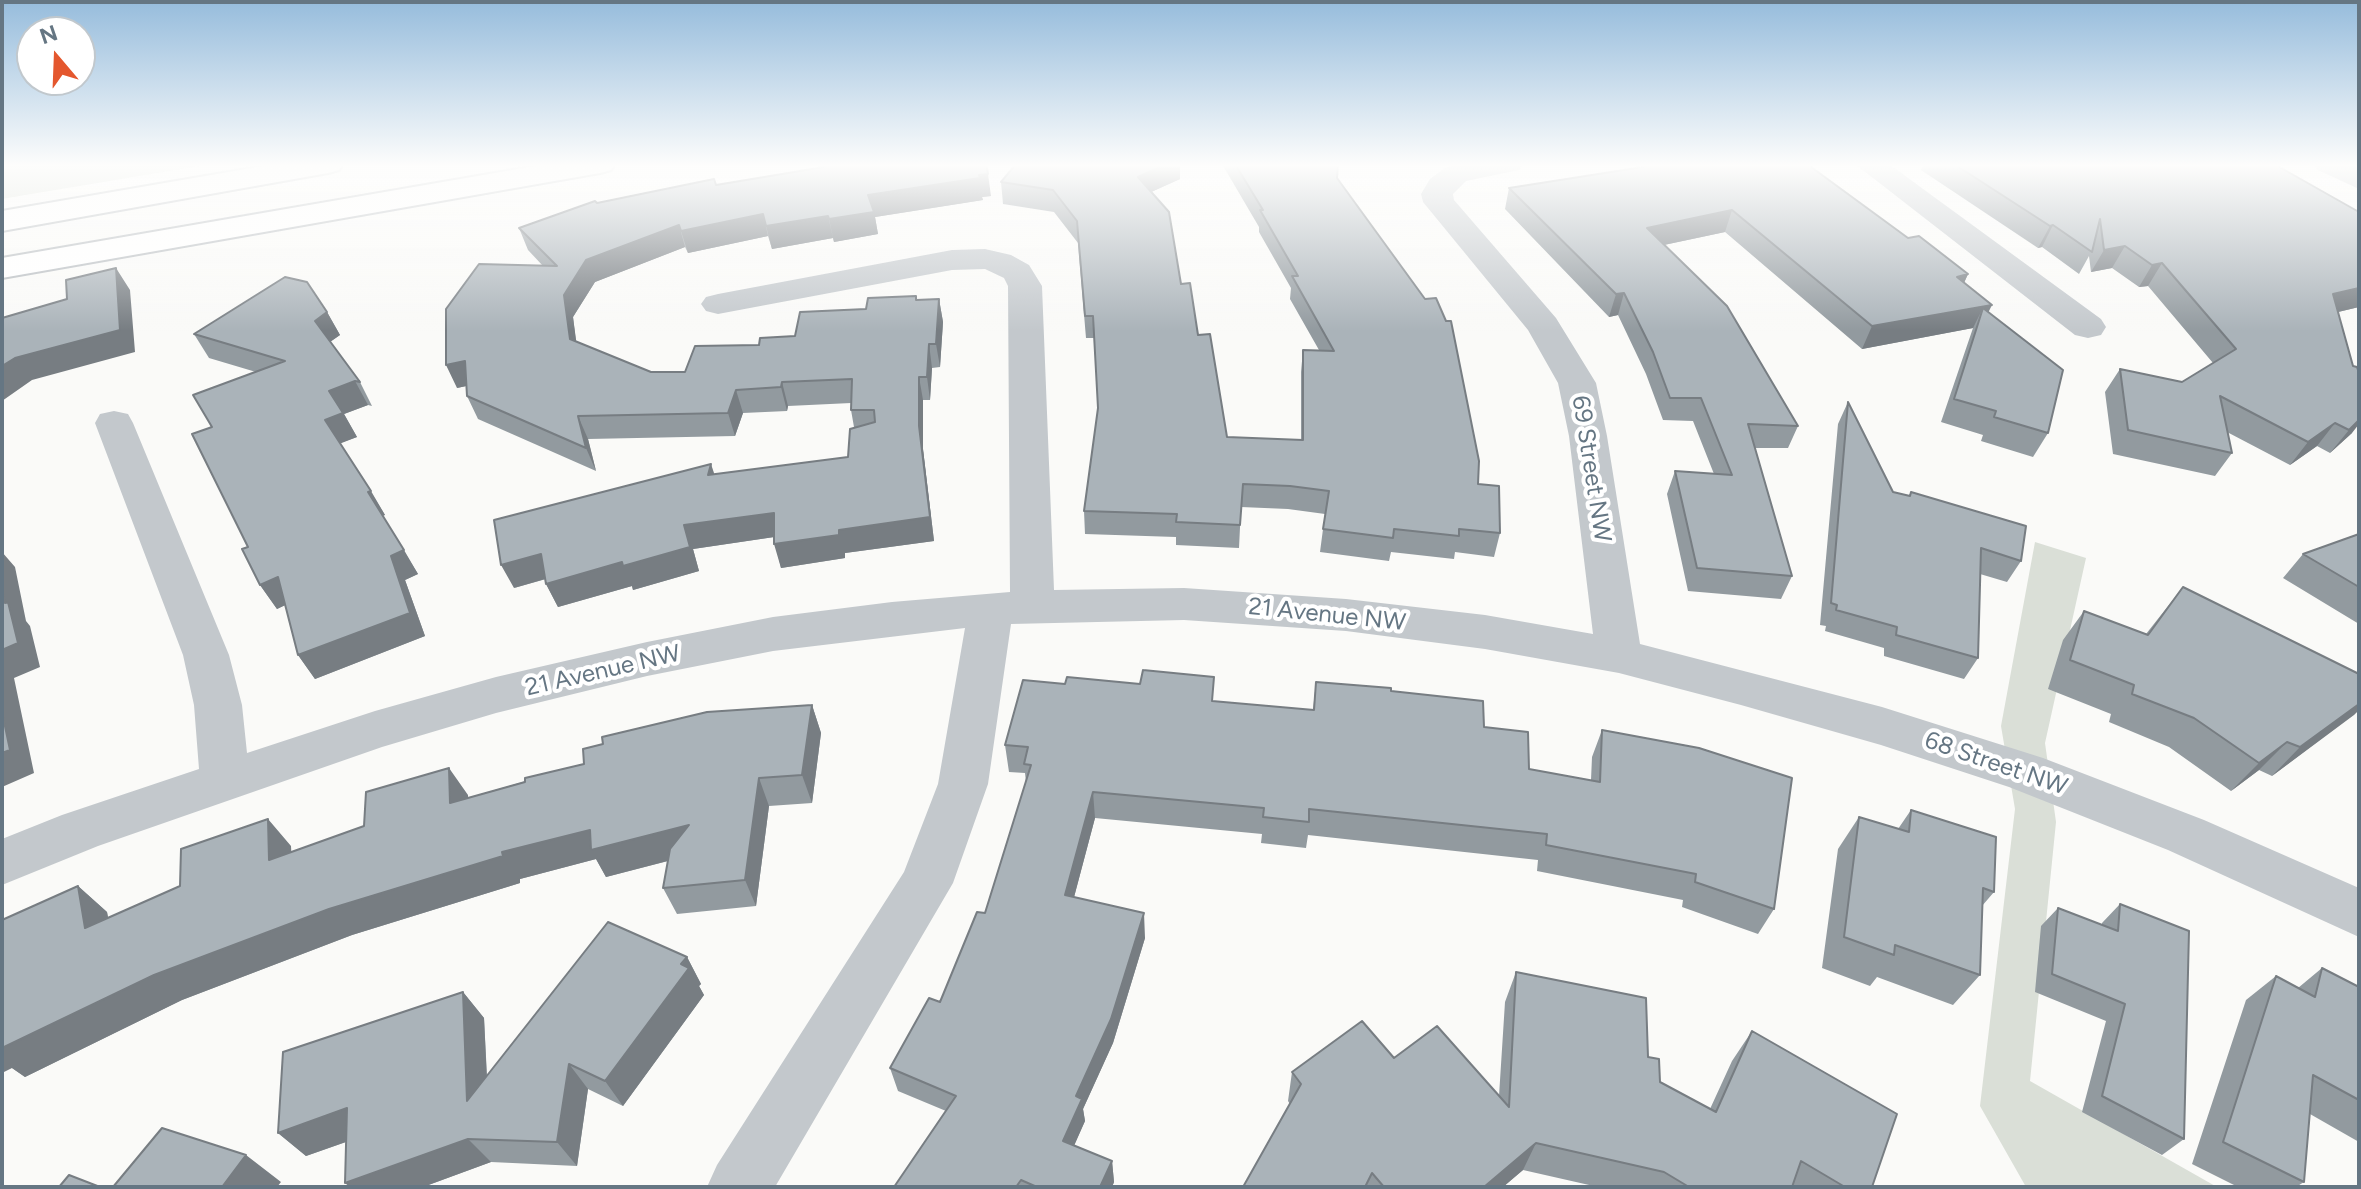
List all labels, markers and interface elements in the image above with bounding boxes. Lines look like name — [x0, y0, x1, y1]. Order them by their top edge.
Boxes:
north arrow — [16, 16, 96, 96]
text: N — [36, 19, 61, 50]
street label: 69 Street NW — [1565, 394, 1617, 544]
street label: 21 Avenue NW — [1247, 592, 1407, 638]
street label: 21 Avenue NW — [523, 639, 683, 703]
street label: 68 Street NW — [1921, 726, 2071, 802]

